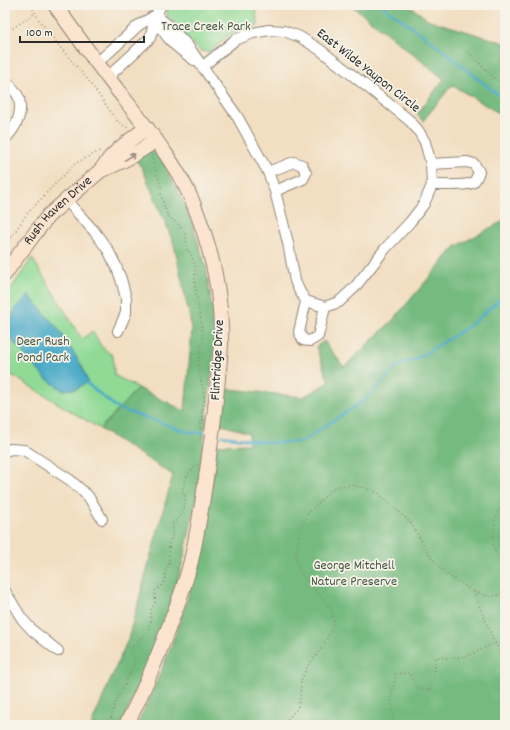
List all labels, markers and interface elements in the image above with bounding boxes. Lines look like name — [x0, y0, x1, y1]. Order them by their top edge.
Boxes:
park label: Trace Creek Park — [161, 17, 251, 37]
scale bar — [20, 18, 144, 44]
street label: East Wilde Yaupon Circle — [312, 24, 424, 118]
text: 100 m — [26, 25, 53, 42]
one-way arrow — [124, 153, 136, 161]
street label: Rush Haven Drive — [19, 172, 97, 250]
street label: Flintridge Drive — [206, 319, 230, 401]
park label: Deer Rush Pond Park — [16, 332, 70, 368]
park label: George Mitchell Nature Preserve — [311, 556, 397, 592]

